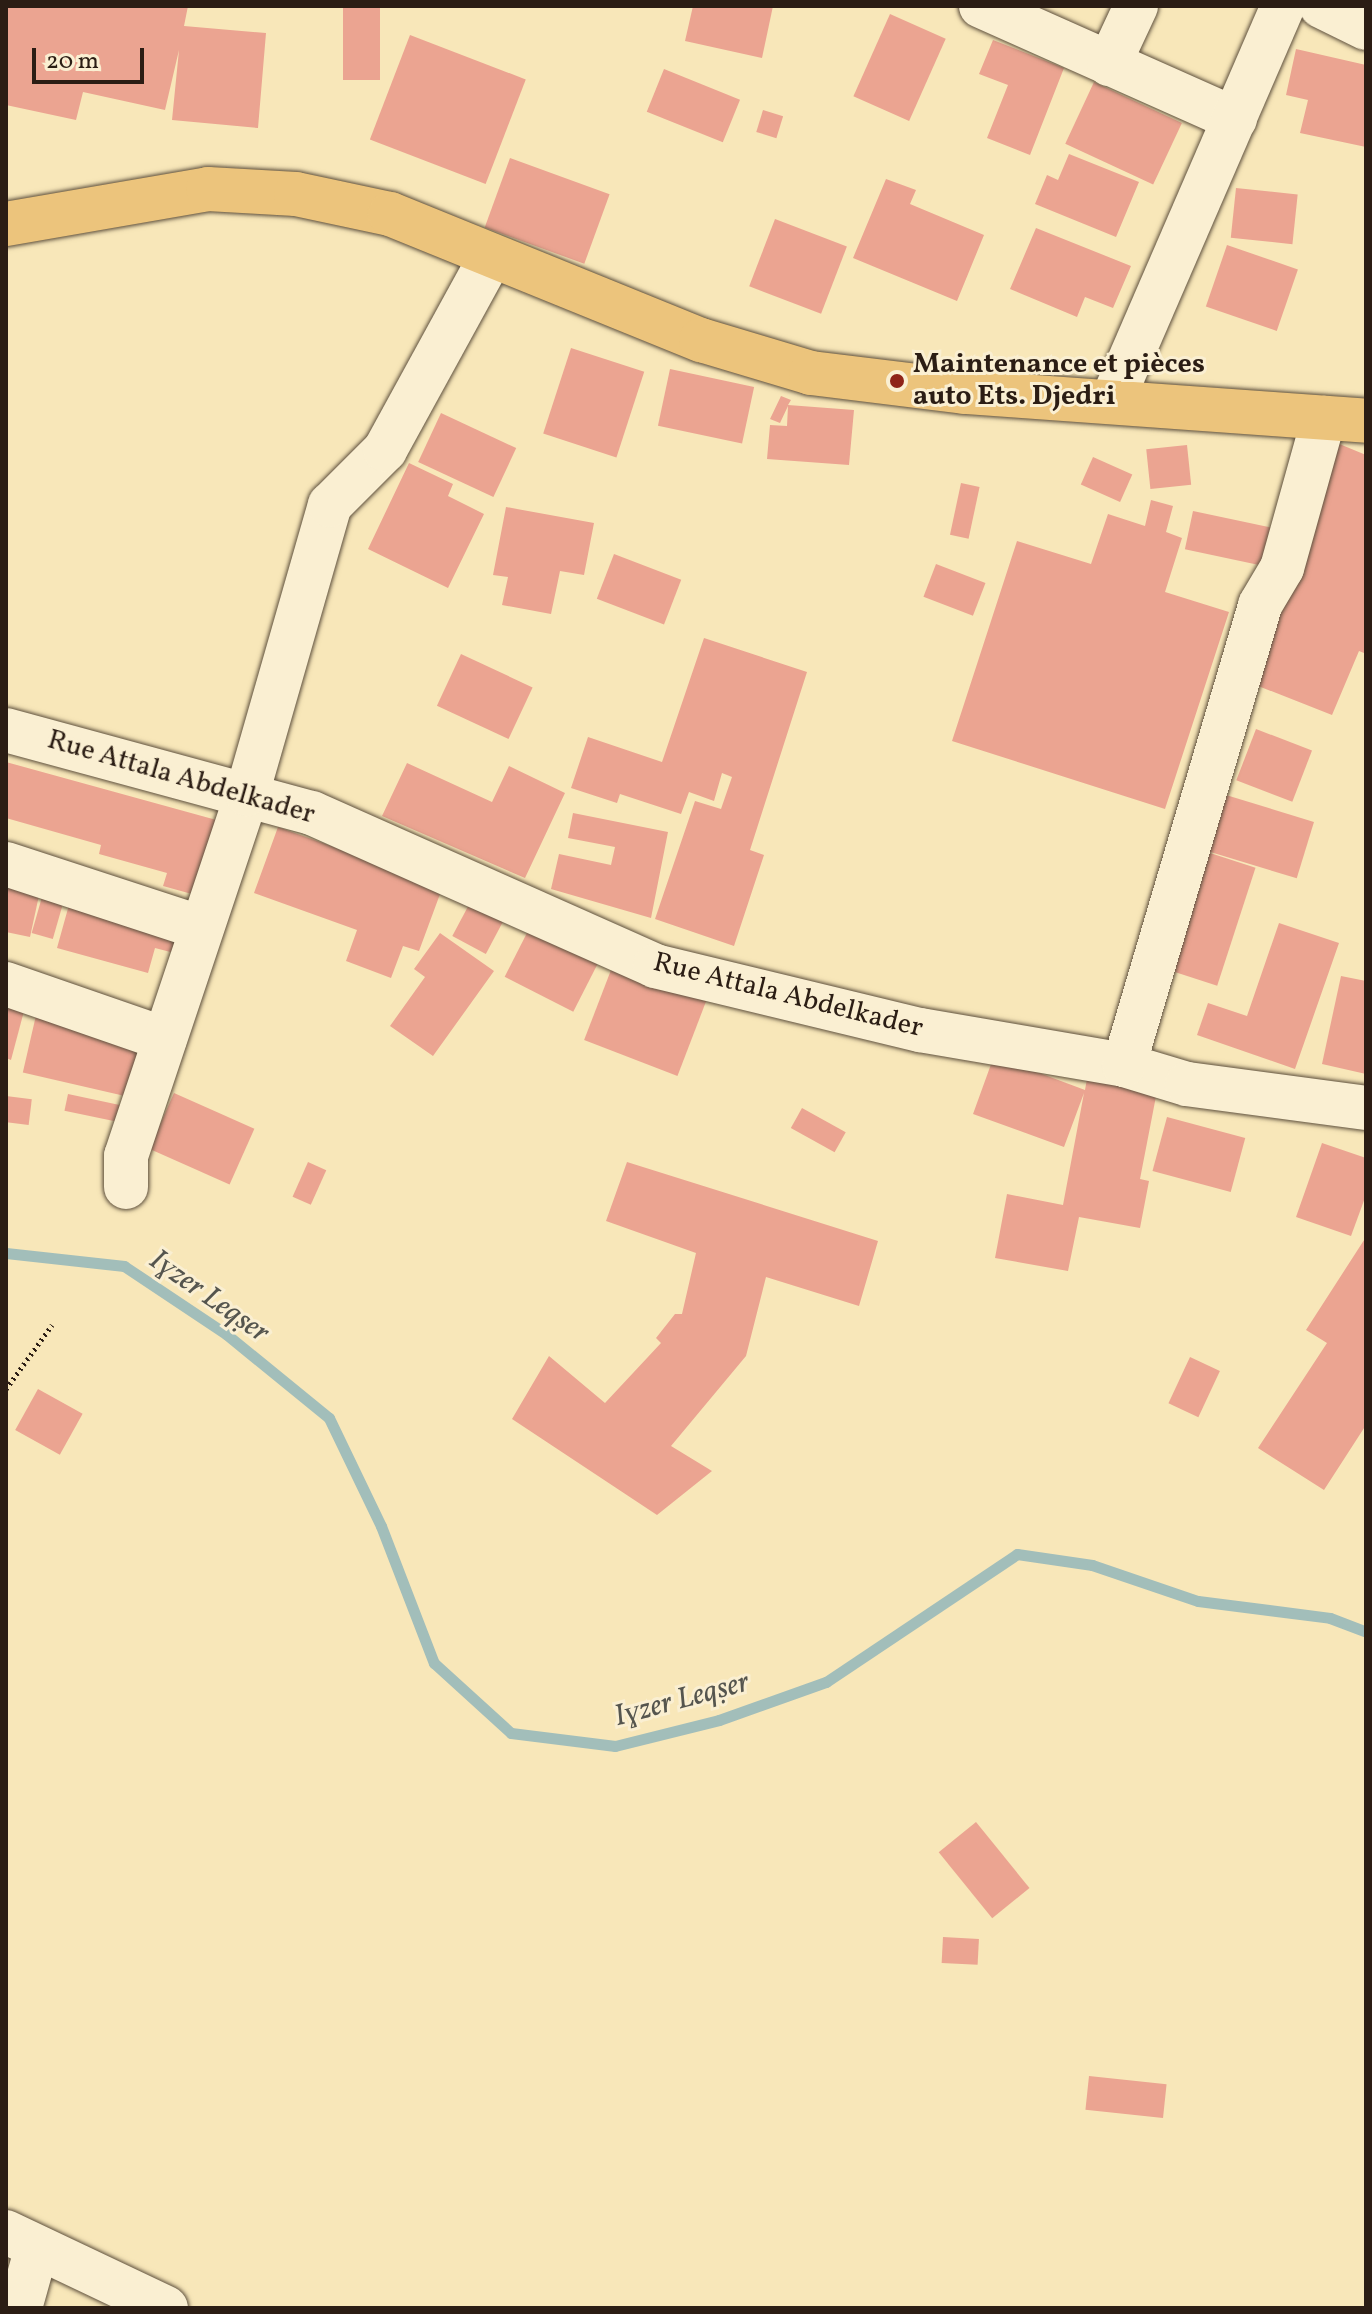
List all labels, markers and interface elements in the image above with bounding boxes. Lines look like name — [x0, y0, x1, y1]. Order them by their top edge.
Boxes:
scale bar — [36, 32, 148, 82]
text: 20 m — [46, 45, 99, 79]
place label: Maintenance et pièces auto Ets. Djedri — [913, 348, 1205, 414]
marker: Maintenance et pièces auto Ets. Djedri — [888, 372, 906, 390]
street label: Rue Attala Abdelkader — [43, 724, 319, 832]
street label: Rue Attala Abdelkader — [650, 946, 926, 1046]
water label: Iɣzer Leqṣer — [142, 1243, 276, 1351]
water label: Iɣzer Leqṣer — [610, 1665, 754, 1735]

